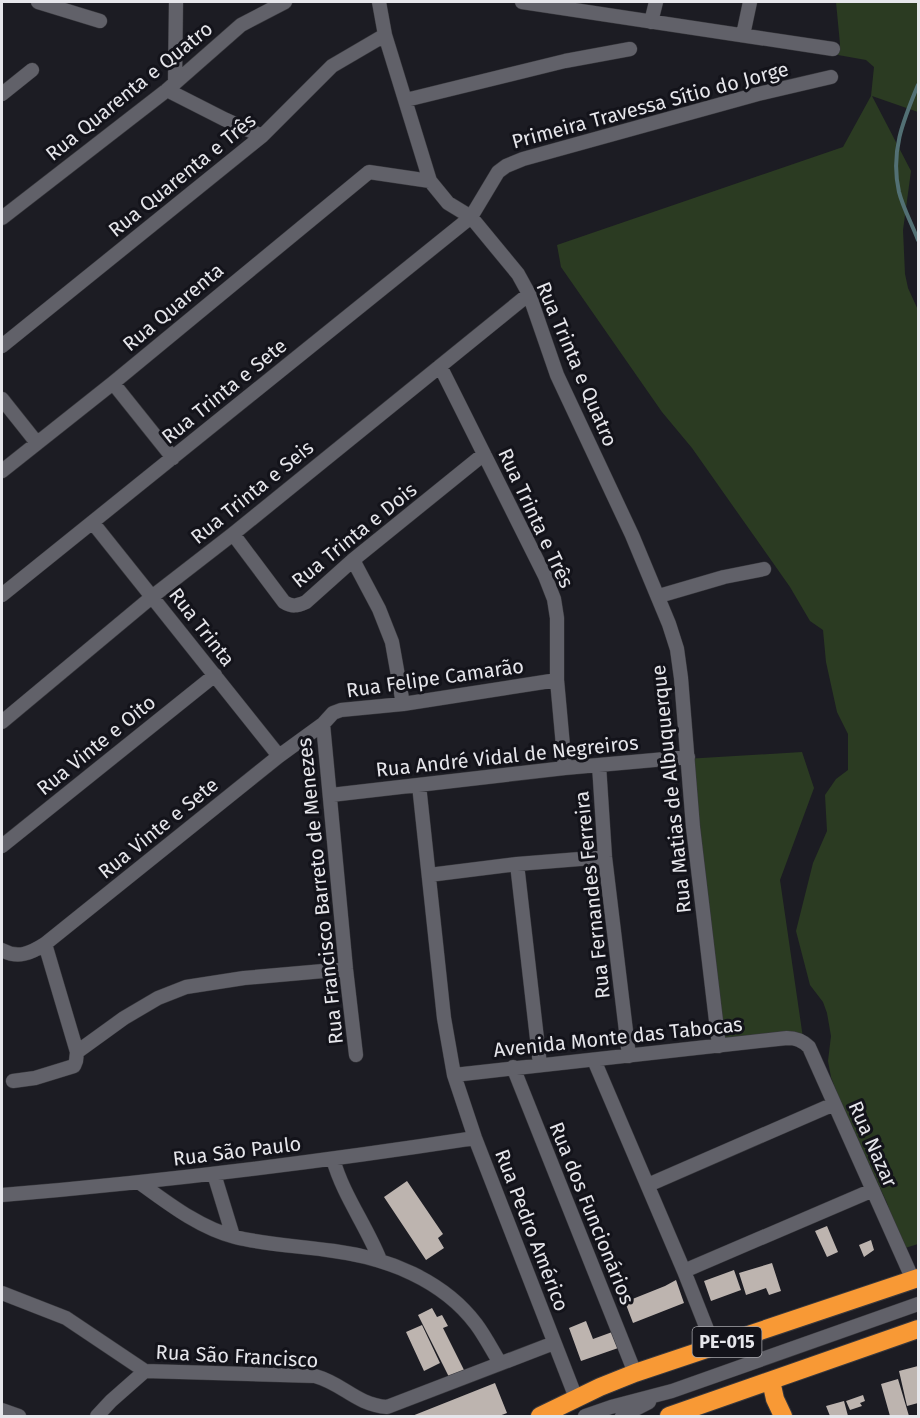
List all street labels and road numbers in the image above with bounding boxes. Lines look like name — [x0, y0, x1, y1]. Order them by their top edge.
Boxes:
street label: Rua Quarenta e Quatro — [41, 16, 217, 166]
street label: Primeira Travessa Sítio do Jorge — [509, 56, 791, 154]
street label: Rua Quarenta e Três — [104, 108, 260, 242]
street label: Rua Quarenta — [118, 258, 228, 356]
street label: Rua Trinta e Quatro — [531, 278, 623, 450]
street label: Rua Trinta e Sete — [157, 333, 291, 449]
street label: Rua Trinta e Seis — [186, 435, 318, 549]
street label: Rua Trinta e Três — [493, 444, 579, 592]
street label: Rua Trinta e Dois — [287, 477, 421, 593]
street label: Rua Trinta — [164, 583, 240, 671]
street label: Rua Felipe Camarão — [345, 654, 525, 702]
street label: Rua Matias de Albuquerque — [646, 664, 696, 914]
street label: Rua Vinte e Oito — [32, 690, 160, 800]
street label: Rua André Vidal de Negreiros — [375, 730, 639, 782]
street label: Rua Francisco Barreto de Menezes — [292, 737, 348, 1045]
street label: Rua Vinte e Sete — [93, 772, 223, 884]
street label: Rua Fernandes Ferreira — [569, 790, 615, 1000]
street label: Avenida Monte das Tabocas — [492, 1012, 744, 1062]
street label: Rua Nazar — [843, 1097, 903, 1191]
street label: Rua dos Funcionários — [544, 1118, 640, 1308]
street label: Rua São Paulo — [171, 1131, 303, 1171]
street label: Rua Pedro Américo — [490, 1146, 574, 1314]
road number: PE-015 — [692, 1327, 762, 1357]
street label: Rua São Francisco — [155, 1340, 319, 1372]

